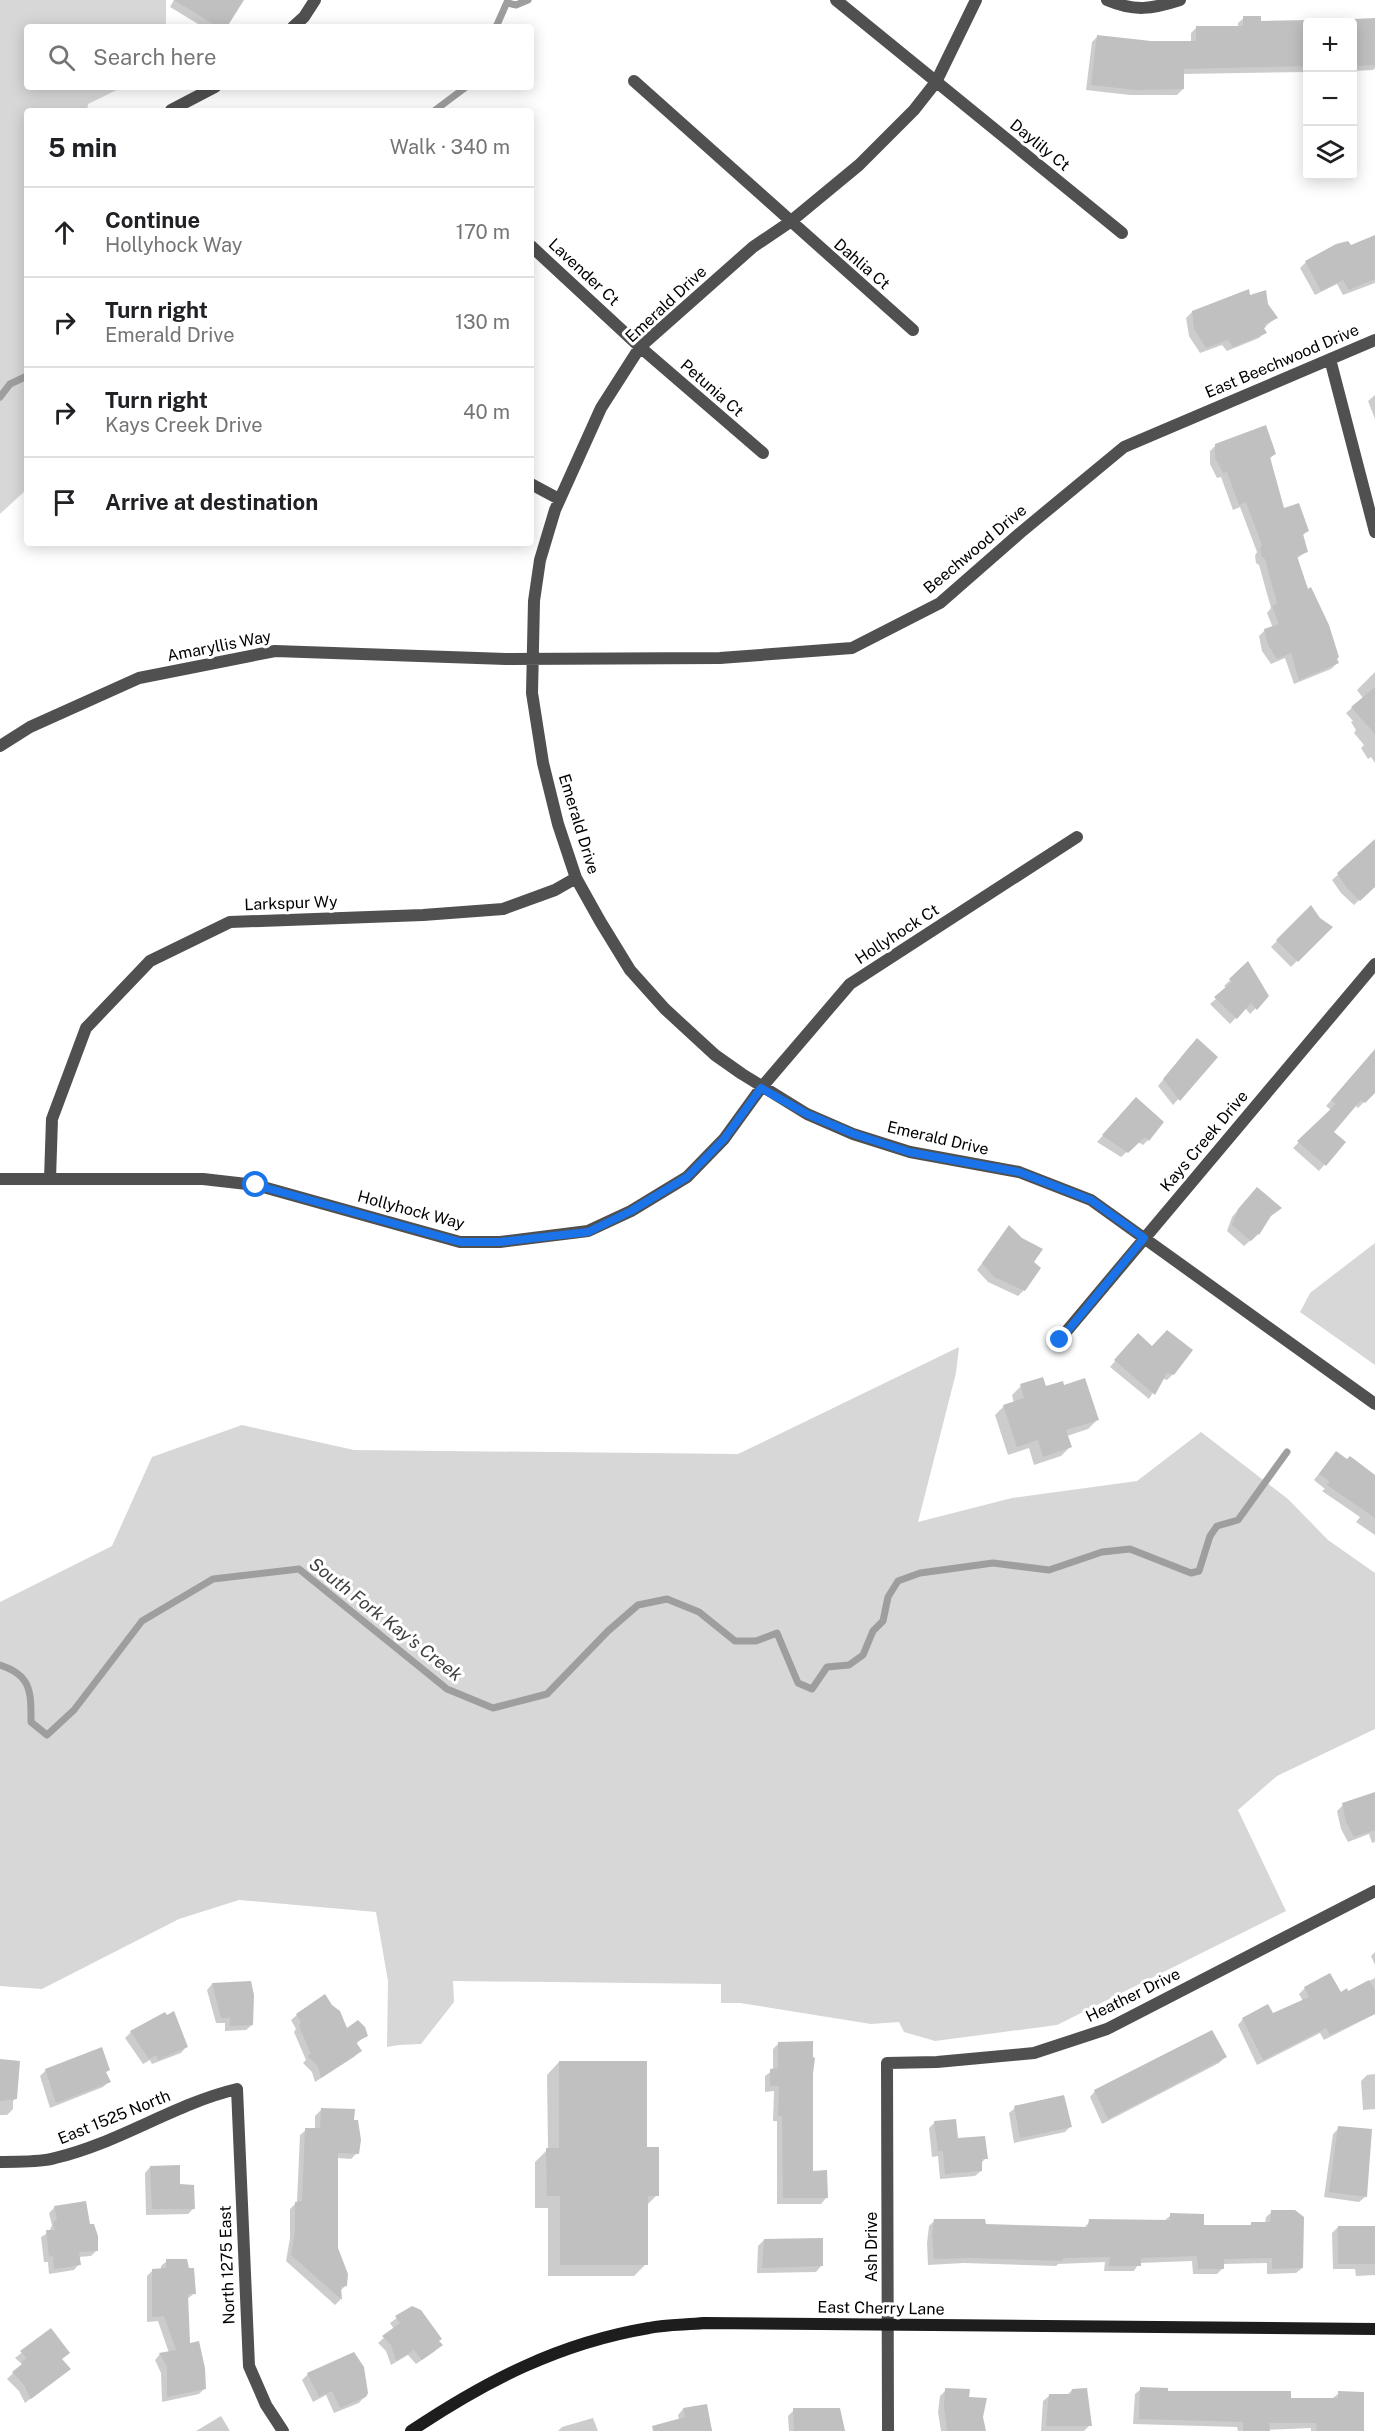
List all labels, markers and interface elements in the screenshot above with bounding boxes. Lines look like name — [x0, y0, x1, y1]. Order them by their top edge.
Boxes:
map controls — [1303, 18, 1357, 180]
button: + — [1303, 18, 1357, 72]
search box — [24, 24, 534, 90]
icon: search — [45, 41, 78, 74]
text: Search here — [93, 44, 217, 70]
button: − — [1303, 72, 1357, 126]
street label: Daylily Ct — [1006, 115, 1074, 175]
button: layers — [1303, 126, 1357, 180]
text: 5 min — [48, 132, 117, 163]
text: Walk · 340 m — [390, 135, 510, 159]
text: Continue — [105, 207, 200, 233]
icon: ahead — [48, 216, 81, 249]
text: 170 m — [456, 220, 510, 244]
text: Hollyhock Way — [105, 233, 242, 257]
street label: Lavender Ct — [545, 234, 623, 310]
street label: Dahlia Ct — [830, 235, 894, 293]
street label: Emerald Drive — [622, 262, 710, 346]
text: Turn right — [105, 297, 208, 323]
icon: right — [48, 306, 81, 339]
text: 130 m — [455, 310, 510, 334]
street label: East Beechwood Drive — [1202, 320, 1362, 402]
text: Emerald Drive — [105, 323, 235, 347]
street label: Petunia Ct — [677, 355, 747, 421]
text: Turn right — [105, 387, 208, 413]
icon: right — [48, 396, 81, 429]
text: 40 m — [463, 400, 510, 424]
text: Kays Creek Drive — [105, 413, 263, 437]
icon: arrive — [48, 486, 81, 519]
text: Arrive at destination — [105, 489, 318, 515]
street label: Beechwood Drive — [920, 500, 1030, 598]
street label: Amaryllis Way — [165, 627, 273, 665]
street label: Emerald Drive — [555, 772, 603, 876]
street label: Larkspur Wy — [244, 892, 338, 914]
street label: Hollyhock Ct — [852, 900, 942, 968]
street label: Kays Creek Drive — [1156, 1087, 1252, 1195]
street label: Emerald Drive — [885, 1117, 991, 1159]
route start — [242, 1171, 268, 1197]
street label: Hollyhock Way — [355, 1187, 467, 1234]
route end — [1046, 1326, 1072, 1352]
water label: South Fork Kay's Creek — [305, 1553, 467, 1685]
street label: Heather Drive — [1083, 1964, 1183, 2026]
street label: East 1525 North — [55, 2086, 173, 2148]
street label: North 1275 East — [215, 2205, 239, 2325]
street label: Ash Drive — [862, 2212, 881, 2282]
street label: East Cherry Lane — [817, 2297, 945, 2319]

